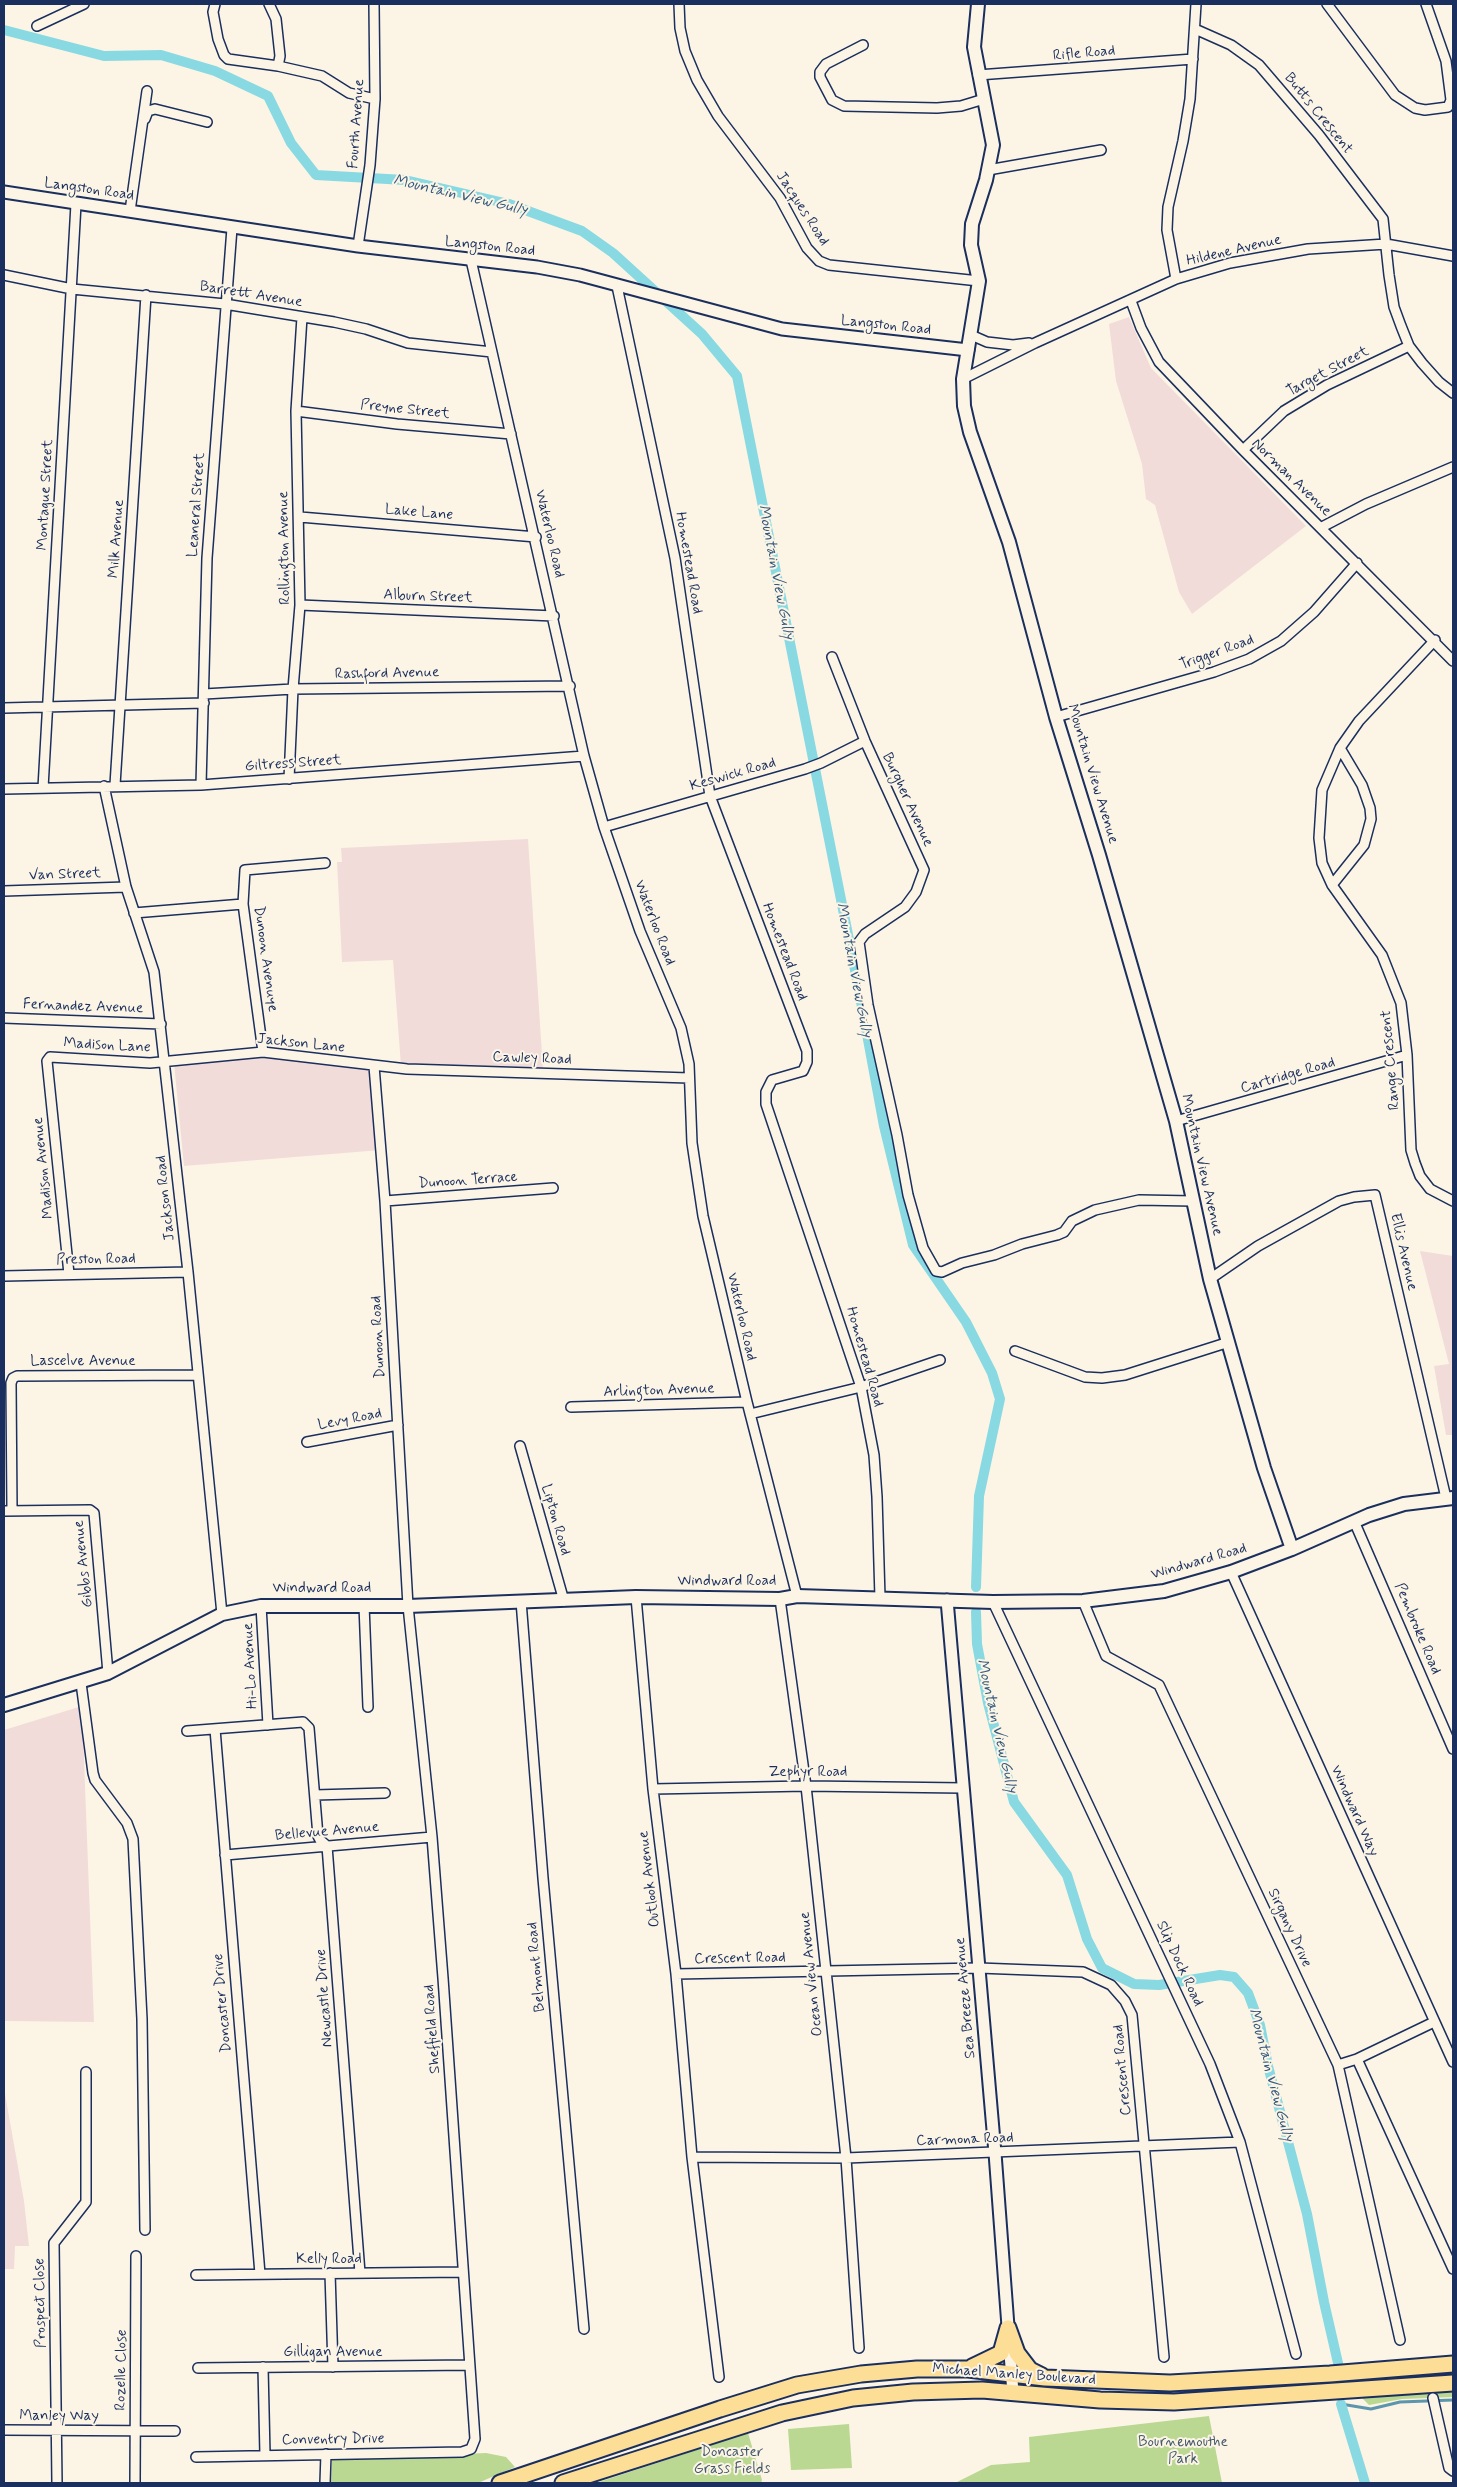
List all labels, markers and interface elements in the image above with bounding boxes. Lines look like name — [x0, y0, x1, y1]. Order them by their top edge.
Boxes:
street label: Rifle Road — [1052, 42, 1116, 66]
street label: Butts Crescent — [1280, 70, 1356, 158]
street label: Fourth Avenue — [345, 79, 369, 169]
street label: Jacques Road — [771, 169, 833, 249]
water label: Mountain View Gully — [391, 171, 529, 221]
street label: Langston Road — [43, 175, 135, 205]
street label: Hildene Avenue — [1185, 231, 1283, 271]
street label: Langston Road — [444, 233, 536, 261]
street label: Barrett Avenue — [198, 278, 304, 312]
street label: Langston Road — [840, 312, 932, 340]
street label: Target Street — [1284, 343, 1372, 401]
street label: Preyne Street — [359, 396, 451, 424]
street label: Norman Avenue — [1247, 435, 1335, 521]
street label: Montague Street — [34, 439, 58, 551]
street label: Leaneral Street — [184, 452, 210, 558]
street label: Waterloo Road — [530, 488, 568, 580]
street label: Rollington Avenue — [275, 491, 295, 605]
street label: Milk Avenue — [105, 499, 129, 579]
street label: Lake Lane — [384, 501, 454, 525]
water label: Mountain View Gully — [753, 503, 797, 641]
street label: Homestead Road — [670, 511, 706, 615]
street label: Alburn Street — [383, 586, 473, 608]
street label: Trigger Road — [1177, 631, 1257, 675]
street label: Rashford Avenue — [334, 664, 440, 684]
street label: Mountain View Avenue — [1062, 702, 1122, 846]
street label: Burgher Avenue — [877, 750, 937, 850]
street label: Giltress Street — [244, 752, 342, 776]
street label: Keswick Road — [688, 754, 778, 796]
street label: Van Street — [29, 865, 101, 885]
street label: Waterloo Road — [630, 878, 678, 968]
street label: Homestead Road — [757, 901, 811, 1003]
water label: Mountain View Gully — [831, 901, 875, 1039]
street label: Dunoon Avenuye — [249, 905, 281, 1013]
street label: Fernandez Avenue — [23, 996, 143, 1018]
street label: Range Crescent — [1378, 1009, 1404, 1111]
street label: Jackson Lane — [256, 1030, 346, 1058]
street label: Madison Lane — [63, 1035, 151, 1057]
street label: Cawley Road — [492, 1049, 572, 1069]
street label: Cartridge Road — [1239, 1054, 1337, 1098]
street label: Mountain View Avenue — [1176, 1092, 1226, 1238]
street label: Madison Avenue — [30, 1116, 58, 1220]
street label: Jackson Road — [153, 1154, 179, 1242]
street label: Dunoon Terrace — [418, 1169, 518, 1193]
street label: Ellis Avenue — [1385, 1212, 1421, 1292]
street label: Preston Road — [56, 1250, 136, 1270]
street label: Waterloo Road — [722, 1271, 760, 1363]
street label: Dunoon Road — [368, 1295, 390, 1379]
street label: Homestead Road — [841, 1305, 887, 1409]
street label: Lascelve Avenue — [30, 1353, 136, 1371]
street label: Arlington Avenue — [603, 1380, 715, 1402]
street label: Levy Road — [316, 1405, 384, 1435]
street label: Lipton Road — [536, 1482, 574, 1558]
street label: Gibbs Avenue — [70, 1519, 98, 1609]
street label: Windward Road — [1149, 1540, 1249, 1584]
street label: Windward Road — [678, 1573, 776, 1591]
street label: Windward Road — [273, 1580, 371, 1598]
street label: Pembroke Road — [1390, 1580, 1444, 1678]
street label: Hi-Lo Avenue — [240, 1622, 262, 1710]
water label: Mountain View Gully — [971, 1657, 1021, 1795]
street label: Windward Way — [1326, 1763, 1382, 1859]
street label: Zephyr Road — [769, 1764, 847, 1782]
street label: Bellevue Avenue — [274, 1818, 380, 1846]
street label: Outlook Avenue — [635, 1830, 665, 1928]
street label: Sirgany Drive — [1263, 1886, 1315, 1970]
street label: Ocean View Avenue — [797, 1911, 827, 2037]
street label: Slip Dock Road — [1151, 1918, 1207, 2010]
street label: Belmont Road — [524, 1921, 550, 2013]
street label: Sea Breeze Avenue — [952, 1937, 980, 2059]
street label: Newcastle Drive — [313, 1948, 337, 2048]
street label: Crescent Road — [694, 1949, 786, 1969]
street label: Doncaster Drive — [210, 1953, 236, 2053]
street label: Sheffield Road — [421, 1984, 445, 2074]
water label: Mountain View Gully — [1243, 2006, 1297, 2144]
street label: Crescent Road — [1110, 2024, 1136, 2116]
street label: Carmona Road — [916, 2129, 1014, 2151]
street label: Kelly Road — [296, 2251, 362, 2269]
street label: Prospect Close — [31, 2258, 51, 2348]
street label: Rozelle Close — [112, 2329, 132, 2411]
street label: Gilligan Avenue — [283, 2344, 383, 2362]
street label: Michael Manley Boulevard — [932, 2360, 1096, 2390]
street label: Manley Way — [19, 2408, 99, 2426]
street label: Conventry Drive — [281, 2430, 385, 2450]
park label: Bournemouthe Park — [1138, 2434, 1228, 2469]
park label: Doncaster Grass Fields — [694, 2444, 770, 2479]

